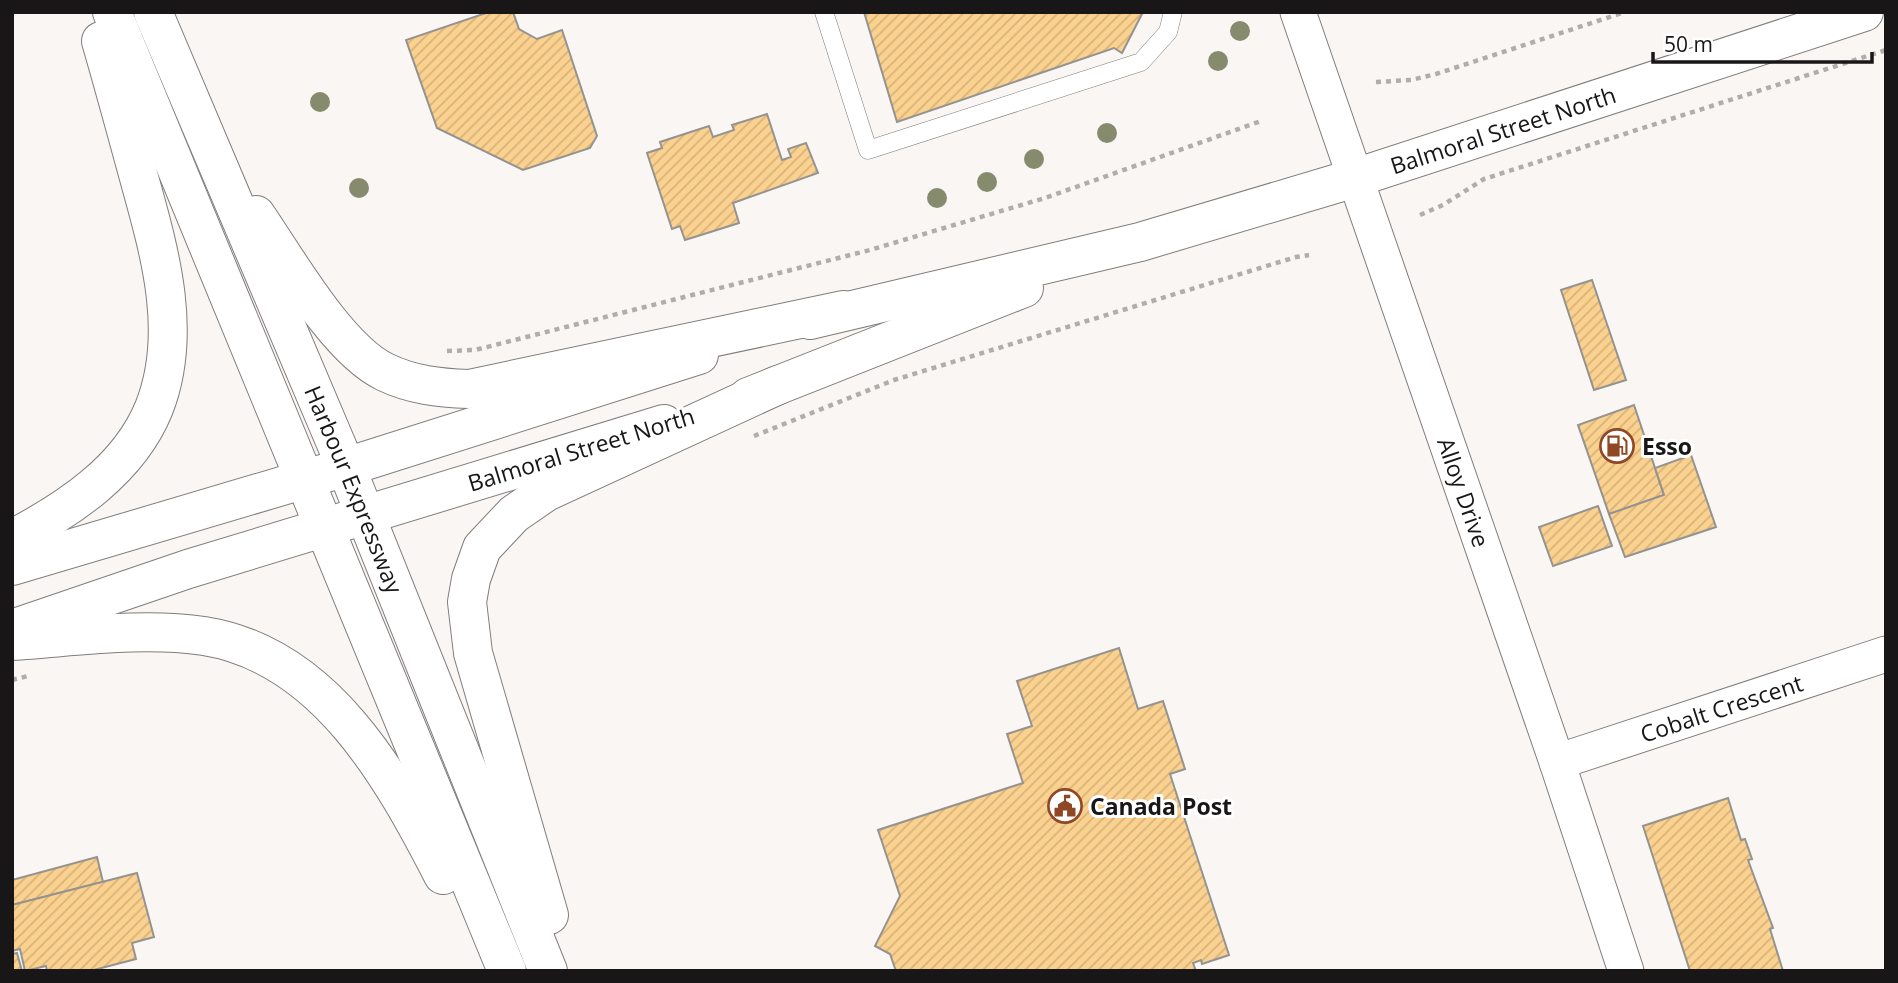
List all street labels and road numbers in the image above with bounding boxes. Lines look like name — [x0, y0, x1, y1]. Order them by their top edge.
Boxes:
street label: Balmoral Street North — [1386, 78, 1620, 182]
street label: Harbour Expressway — [297, 380, 411, 598]
street label: Balmoral Street North — [464, 399, 698, 499]
street label: Alloy Drive — [1430, 433, 1498, 551]
street label: Cobalt Crescent — [1636, 666, 1807, 750]

